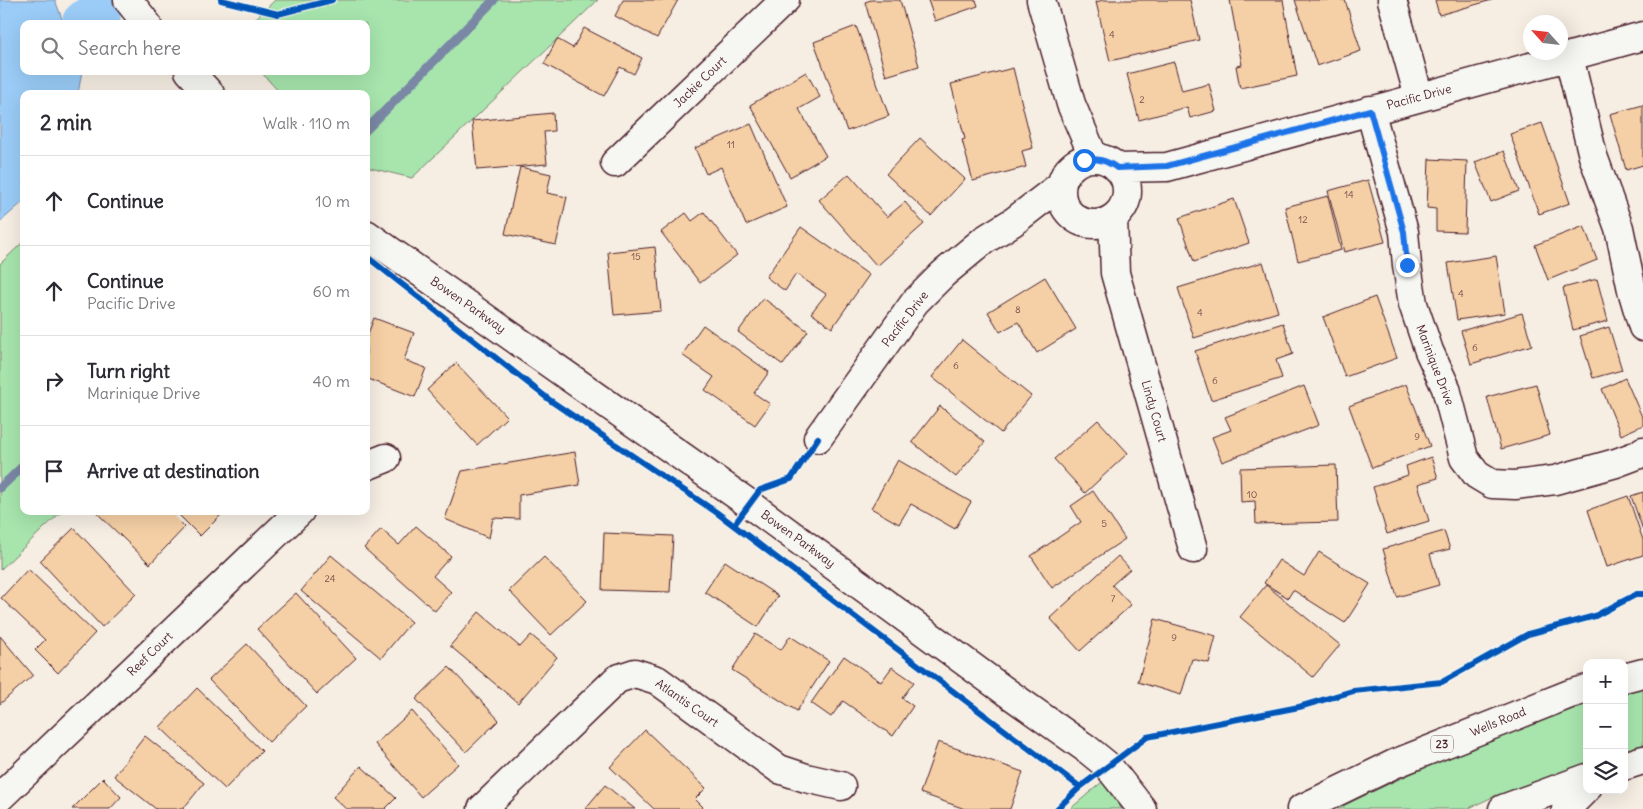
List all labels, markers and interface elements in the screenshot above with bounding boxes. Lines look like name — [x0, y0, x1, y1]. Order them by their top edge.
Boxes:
north arrow — [1523, 15, 1568, 60]
search box — [20, 20, 370, 75]
house number: 4 — [1109, 28, 1115, 41]
icon: search — [38, 34, 66, 62]
text: Search here — [78, 36, 181, 60]
street label: Jackie Court — [670, 53, 729, 111]
street label: Pacific Drive — [1385, 81, 1453, 112]
house number: 2 — [1139, 93, 1145, 106]
text: 2 min — [40, 109, 92, 136]
text: Walk · 110 m — [263, 113, 350, 133]
house number: 11 — [727, 138, 735, 151]
route start — [1073, 149, 1096, 172]
icon: ahead — [40, 187, 68, 215]
house number: 14 — [1344, 188, 1354, 201]
text: Continue — [87, 189, 164, 213]
text: 10 m — [315, 191, 350, 211]
house number: 12 — [1298, 213, 1308, 226]
house number: 15 — [631, 250, 641, 263]
route end — [1396, 254, 1419, 277]
text: Continue — [87, 269, 164, 293]
street label: Bowen Parkway — [428, 273, 509, 336]
icon: ahead — [40, 277, 68, 305]
text: 60 m — [312, 281, 350, 301]
house number: 4 — [1458, 287, 1464, 300]
street label: Pacific Drive — [878, 288, 931, 349]
text: Pacific Drive — [87, 293, 176, 313]
house number: 8 — [1015, 303, 1021, 316]
house number: 4 — [1197, 306, 1203, 319]
street label: Marinique Drive — [1413, 322, 1458, 407]
house number: 6 — [1472, 341, 1478, 354]
text: Turn right — [87, 359, 170, 383]
house number: 6 — [953, 359, 959, 372]
icon: right — [40, 367, 68, 395]
text: 40 m — [312, 371, 350, 391]
house number: 6 — [1212, 374, 1218, 387]
street label: Lindy Court — [1139, 378, 1170, 443]
text: Marinique Drive — [87, 383, 200, 403]
house number: 9 — [1414, 430, 1420, 443]
icon: arrive — [40, 457, 68, 485]
text: Arrive at destination — [87, 459, 260, 483]
house number: 10 — [1247, 488, 1257, 501]
street label: Bowen Parkway — [758, 507, 838, 571]
house number: 5 — [1101, 517, 1107, 530]
house number: 24 — [324, 572, 336, 585]
house number: 7 — [1111, 592, 1116, 605]
street label: Reef Court — [124, 628, 176, 679]
house number: 9 — [1171, 631, 1177, 644]
map controls — [1583, 659, 1628, 794]
button: + — [1583, 659, 1628, 704]
street label: Atlantis Court — [653, 675, 722, 730]
street label: Wells Road — [1468, 704, 1528, 739]
button: − — [1583, 704, 1628, 749]
road number: 23 — [1431, 736, 1453, 752]
button: layers — [1583, 749, 1628, 794]

